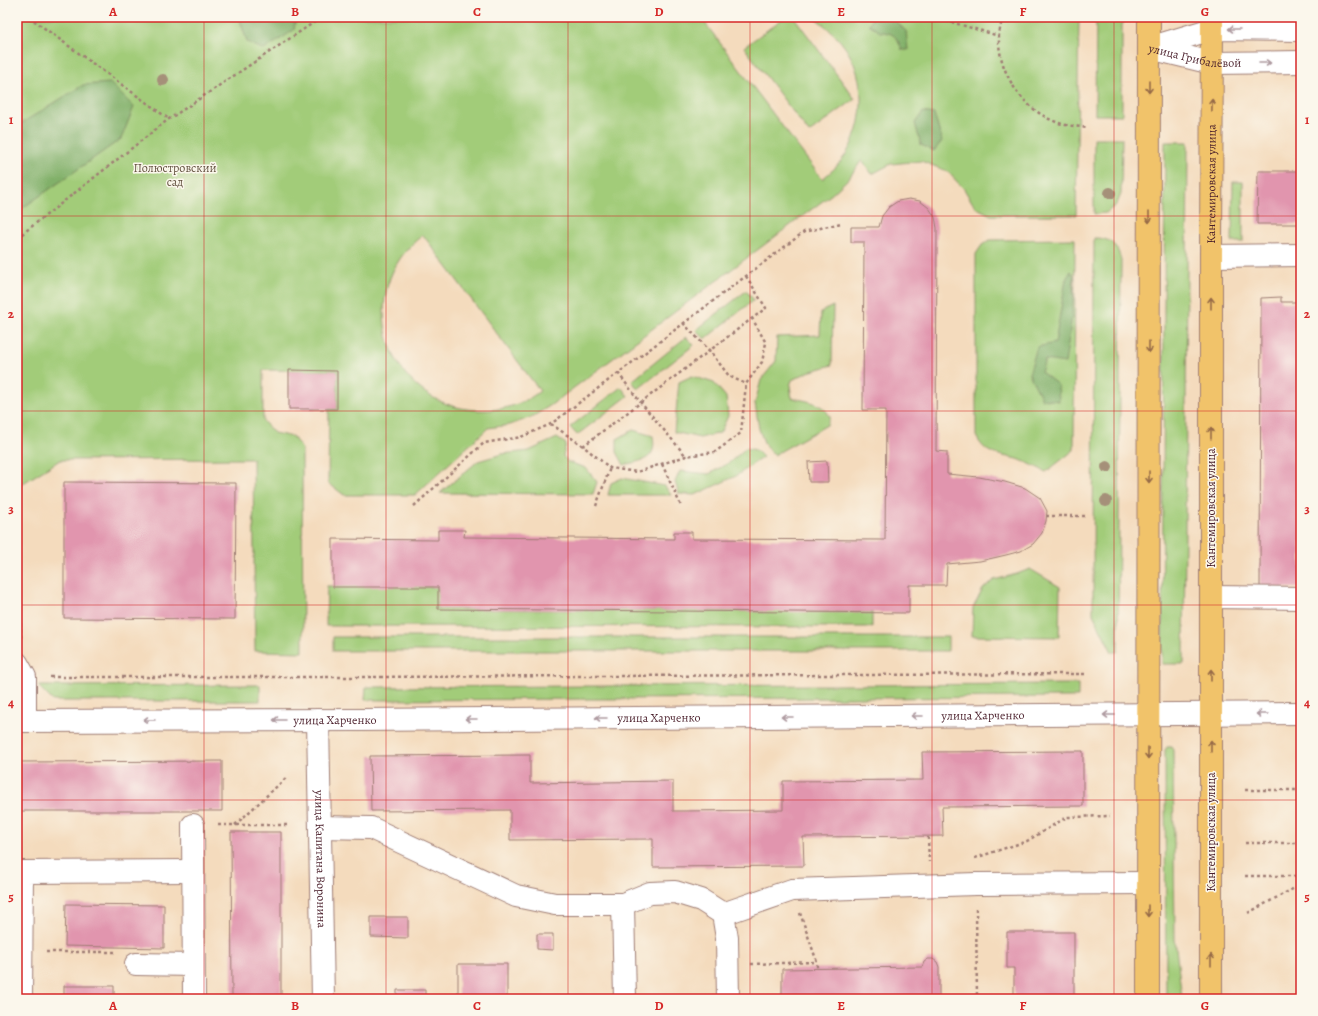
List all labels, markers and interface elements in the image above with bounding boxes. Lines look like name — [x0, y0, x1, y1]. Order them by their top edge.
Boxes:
text: A — [108, 3, 118, 20]
text: B — [291, 3, 299, 20]
text: C — [473, 3, 481, 20]
text: D — [654, 3, 664, 20]
text: E — [837, 3, 845, 20]
text: F — [1020, 3, 1027, 20]
text: G — [1201, 3, 1209, 20]
one-way arrow — [1228, 25, 1241, 33]
street label: улица Грибалёвой — [1146, 40, 1241, 71]
one-way arrow — [1258, 59, 1271, 67]
one-way arrow — [1145, 80, 1153, 93]
one-way arrow — [1208, 99, 1215, 112]
text: 1 — [9, 111, 14, 128]
text: 1 — [1305, 111, 1310, 128]
street label: Кантемировская улица — [1203, 124, 1220, 244]
park label: Полюстровский сад — [133, 160, 217, 190]
one-way arrow — [1145, 210, 1153, 223]
one-way arrow — [1207, 297, 1215, 310]
text: 2 — [8, 305, 15, 322]
text: 2 — [1304, 305, 1311, 322]
one-way arrow — [1145, 340, 1153, 353]
one-way arrow — [1207, 427, 1215, 440]
street label: Кантемировская улица — [1203, 448, 1219, 568]
one-way arrow — [1145, 470, 1153, 483]
text: 3 — [8, 500, 14, 517]
text: 3 — [1304, 500, 1310, 517]
one-way arrow — [1207, 669, 1215, 682]
text: 4 — [8, 694, 14, 711]
text: 4 — [1304, 694, 1310, 711]
street label: улица Харченко — [940, 707, 1025, 724]
street label: улица Харченко — [616, 709, 701, 726]
one-way arrow — [1256, 710, 1269, 717]
one-way arrow — [1103, 711, 1116, 719]
street label: улица Харченко — [292, 712, 377, 728]
one-way arrow — [911, 712, 924, 720]
one-way arrow — [781, 713, 794, 721]
one-way arrow — [595, 714, 608, 722]
one-way arrow — [465, 715, 478, 723]
one-way arrow — [143, 716, 156, 724]
one-way arrow — [273, 716, 286, 724]
one-way arrow — [1207, 740, 1215, 753]
one-way arrow — [1144, 746, 1152, 759]
street label: Кантемировская улица — [1203, 772, 1219, 892]
street label: улица Капитана Воронина — [311, 789, 330, 929]
text: 5 — [8, 888, 14, 905]
text: 5 — [1304, 888, 1310, 905]
one-way arrow — [1144, 904, 1152, 917]
one-way arrow — [1207, 954, 1215, 967]
text: A — [108, 997, 118, 1014]
text: B — [291, 997, 299, 1014]
text: C — [473, 997, 481, 1014]
text: D — [654, 997, 664, 1014]
text: E — [837, 997, 845, 1014]
text: F — [1020, 997, 1027, 1014]
text: G — [1201, 997, 1209, 1014]

